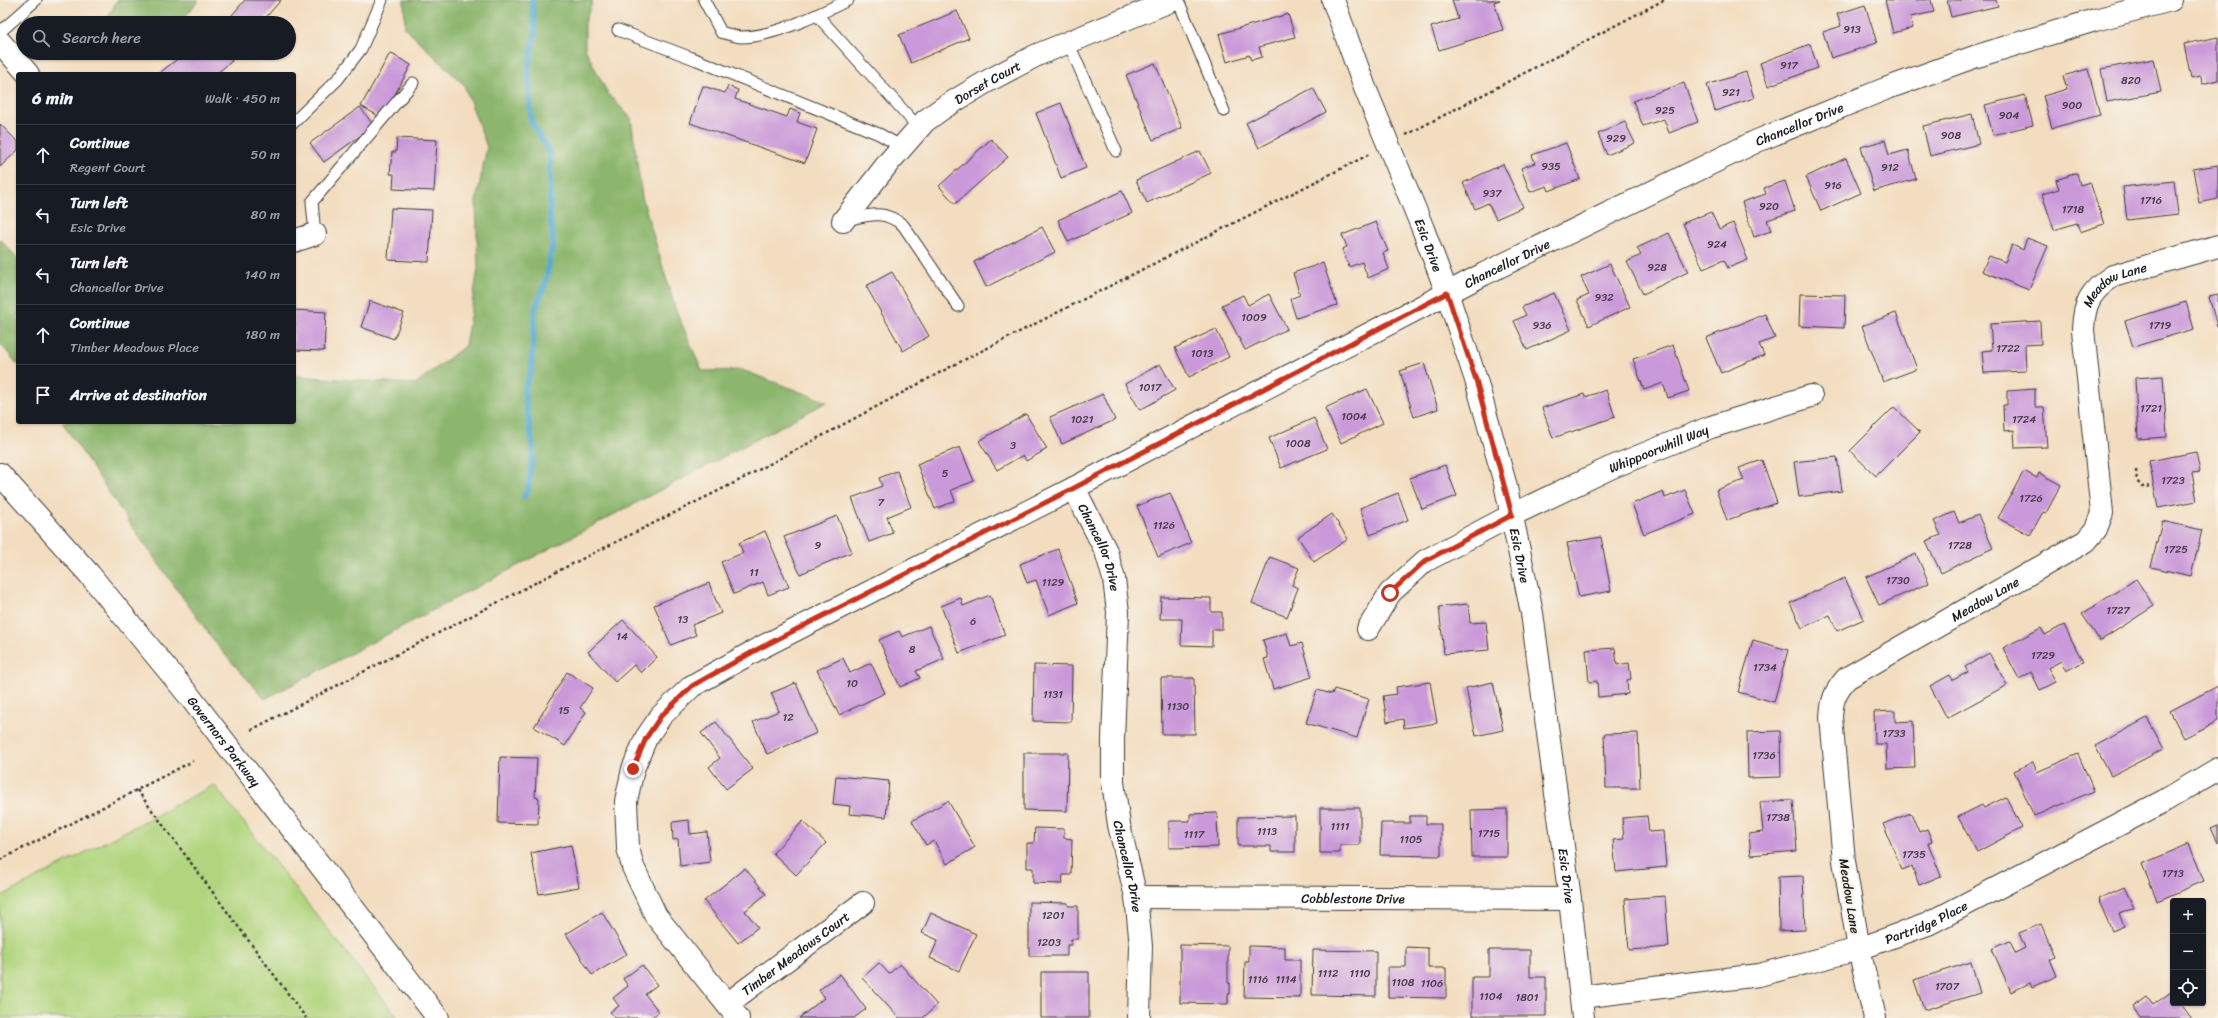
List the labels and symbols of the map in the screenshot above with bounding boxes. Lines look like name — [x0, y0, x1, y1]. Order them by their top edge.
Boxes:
house number: 913 — [1843, 20, 1861, 39]
street label: Dorset Court — [950, 54, 1025, 111]
house number: 917 — [1780, 56, 1799, 75]
house number: 820 — [2121, 71, 2141, 90]
house number: 921 — [1722, 83, 1740, 102]
street label: Chancellor Drive — [1752, 96, 1848, 153]
house number: 900 — [2062, 96, 2082, 115]
house number: 925 — [1655, 101, 1675, 120]
house number: 904 — [1999, 106, 2019, 125]
house number: 908 — [1941, 126, 1962, 145]
house number: 929 — [1606, 129, 1626, 148]
house number: 935 — [1541, 157, 1561, 176]
house number: 912 — [1881, 158, 1900, 177]
house number: 916 — [1824, 176, 1842, 195]
house number: 937 — [1482, 184, 1502, 203]
house number: 1716 — [2140, 191, 2162, 210]
house number: 920 — [1759, 197, 1779, 216]
house number: 1718 — [2062, 200, 2085, 219]
street label: Esic Drive — [1408, 215, 1449, 275]
street label: Chancellor Drive — [1460, 232, 1554, 295]
house number: 924 — [1707, 235, 1727, 254]
street label: Meadow Lane — [2076, 256, 2150, 311]
house number: 928 — [1647, 258, 1667, 277]
house number: 932 — [1594, 288, 1614, 307]
house number: 1009 — [1241, 308, 1267, 327]
house number: 936 — [1532, 316, 1552, 335]
house number: 1719 — [2149, 316, 2171, 335]
house number: 1722 — [1996, 339, 2020, 358]
house number: 1013 — [1191, 344, 1213, 363]
house number: 1017 — [1139, 378, 1162, 397]
house number: 1721 — [2140, 399, 2162, 418]
house number: 1004 — [1341, 407, 1367, 426]
house number: 1021 — [1071, 410, 1094, 429]
house number: 1724 — [2012, 410, 2036, 429]
street label: Whippoorwhill Way — [1605, 418, 1712, 479]
house number: 1008 — [1285, 434, 1311, 453]
house number: 3 — [1010, 436, 1016, 455]
house number: 5 — [942, 464, 949, 483]
house number: 1723 — [2161, 471, 2185, 490]
house number: 1726 — [2019, 489, 2043, 508]
house number: 7 — [878, 493, 885, 512]
street label: Chancellor Drive — [1072, 499, 1126, 593]
house number: 1126 — [1153, 516, 1175, 535]
street label: Esic Drive — [1503, 526, 1536, 585]
house number: 9 — [815, 536, 822, 555]
house number: 1728 — [1948, 536, 1972, 555]
house number: 1725 — [2164, 540, 2188, 559]
house number: 11 — [749, 563, 759, 582]
street label: Meadow Lane — [1947, 570, 2024, 628]
house number: 1730 — [1886, 571, 1910, 590]
house number: 1129 — [1042, 573, 1065, 592]
route start — [1381, 584, 1399, 602]
house number: 1727 — [2106, 601, 2131, 620]
house number: 13 — [678, 610, 688, 629]
house number: 6 — [970, 612, 976, 631]
house number: 14 — [616, 627, 628, 646]
house number: 8 — [909, 640, 916, 659]
house number: 1729 — [2031, 646, 2055, 665]
house number: 1734 — [1753, 658, 1777, 677]
house number: 10 — [846, 674, 858, 693]
house number: 1131 — [1043, 685, 1063, 704]
street label: Governors Parkway — [181, 691, 267, 792]
house number: 1130 — [1167, 697, 1189, 716]
house number: 15 — [558, 701, 570, 720]
house number: 12 — [782, 708, 794, 727]
house number: 1733 — [1882, 724, 1906, 743]
house number: 1736 — [1752, 746, 1776, 765]
route end — [624, 760, 642, 778]
house number: 1738 — [1766, 808, 1790, 827]
house number: 1111 — [1331, 817, 1350, 836]
street label: Chancellor Drive — [1107, 819, 1149, 914]
house number: 1113 — [1257, 822, 1277, 841]
house number: 1715 — [1478, 824, 1500, 843]
house number: 1117 — [1184, 825, 1205, 844]
house number: 1105 — [1399, 830, 1423, 849]
house number: 1735 — [1902, 845, 1926, 864]
street label: Esic Drive — [1551, 847, 1581, 905]
street label: Meadow Lane — [1832, 857, 1867, 936]
house number: 1713 — [2162, 864, 2184, 883]
street label: Cobblestone Drive — [1301, 887, 1405, 910]
street label: Partridge Place — [1881, 894, 1972, 951]
street label: Timber Meadows Court — [736, 905, 855, 1002]
house number: 1201 — [1042, 906, 1065, 925]
house number: 1203 — [1037, 933, 1061, 952]
house number: 1112 — [1318, 964, 1339, 983]
house number: 1110 — [1349, 964, 1371, 983]
house number: 1116 — [1248, 970, 1268, 989]
house number: 1114 — [1275, 970, 1297, 989]
house number: 1108 — [1391, 973, 1415, 992]
house number: 1106 — [1421, 974, 1443, 993]
house number: 1707 — [1935, 977, 1960, 996]
house number: 1104 — [1479, 987, 1503, 1006]
house number: 1801 — [1515, 988, 1539, 1007]

